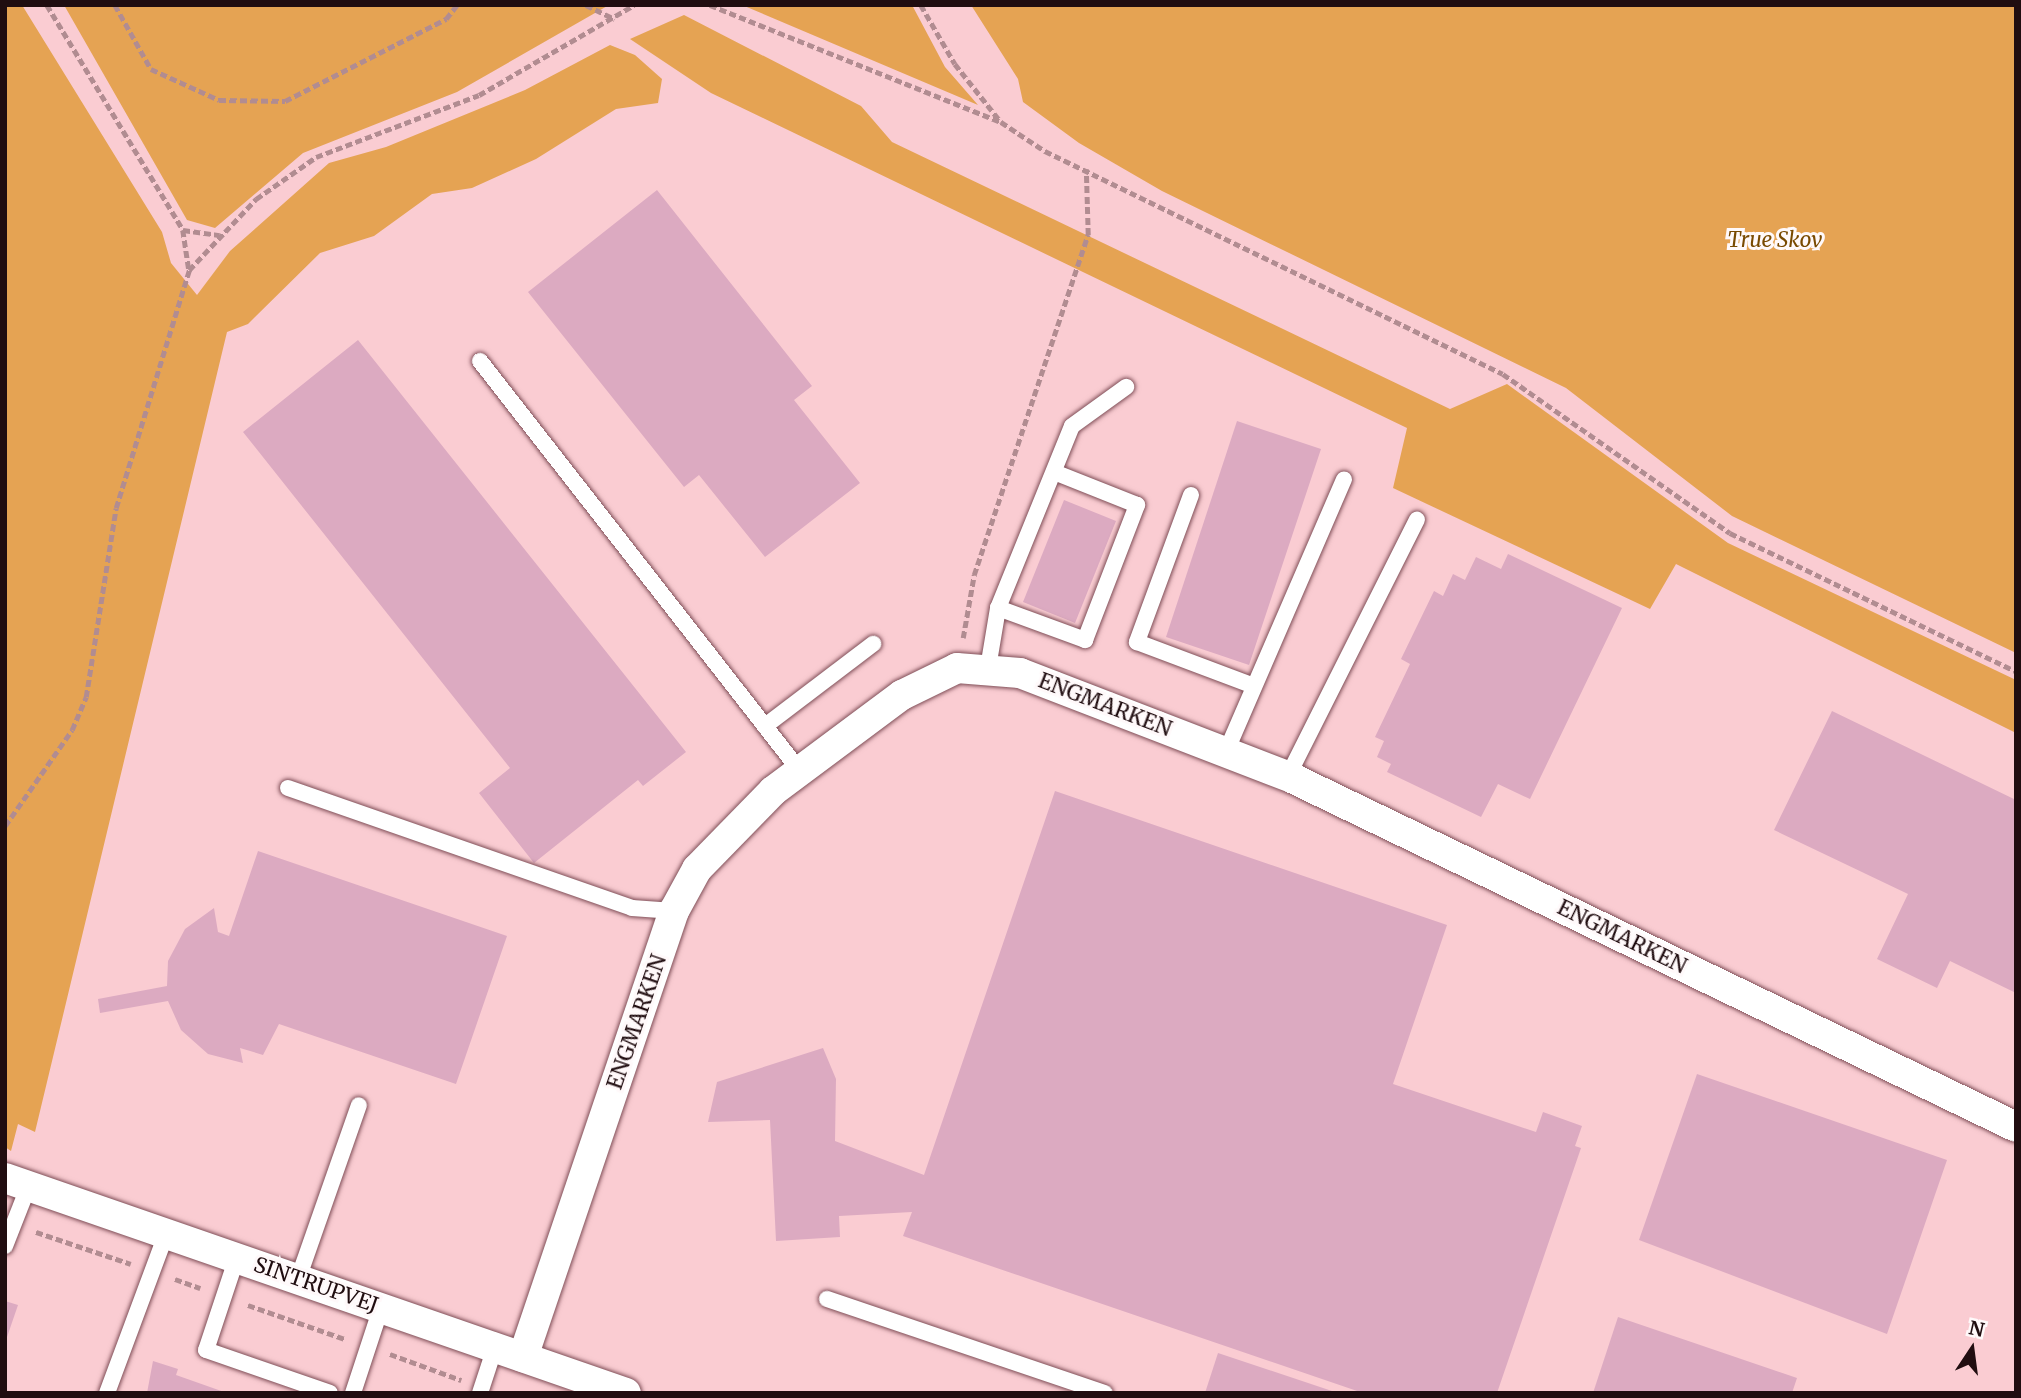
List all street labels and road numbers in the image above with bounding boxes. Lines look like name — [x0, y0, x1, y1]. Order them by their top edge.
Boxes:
street label: ENGMARKEN — [1035, 668, 1175, 742]
street label: ENGMARKEN — [1553, 895, 1691, 979]
street label: ENGMARKEN — [602, 951, 672, 1093]
street label: SINTRUPVEJ — [250, 1252, 382, 1318]

